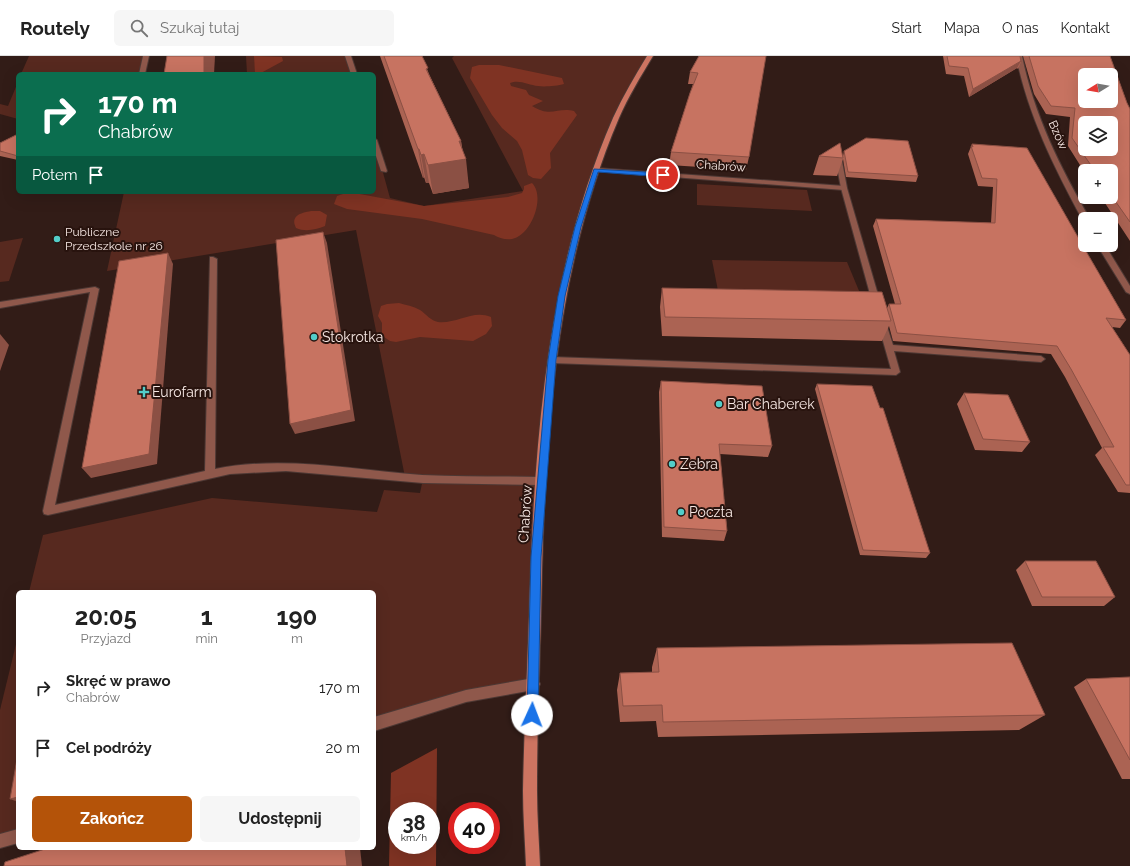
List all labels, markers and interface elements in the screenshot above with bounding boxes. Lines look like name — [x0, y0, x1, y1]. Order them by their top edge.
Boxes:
search box — [114, 10, 394, 46]
text: Routely — [20, 17, 90, 39]
icon: search — [128, 17, 150, 39]
text: Szukaj tutaj — [160, 19, 239, 37]
text: Start — [892, 20, 922, 36]
text: Mapa — [944, 20, 980, 36]
text: O nas — [1002, 20, 1039, 36]
text: Kontakt — [1061, 20, 1110, 36]
north arrow — [1078, 68, 1118, 108]
map controls — [1078, 68, 1118, 252]
text: 170 m — [98, 87, 178, 120]
icon: right — [32, 88, 84, 140]
button: layers — [1078, 116, 1118, 156]
street label: Bzów — [1045, 118, 1071, 152]
text: Chabrów — [98, 121, 173, 142]
street label: Chabrów — [696, 157, 747, 175]
pin — [646, 158, 680, 192]
icon: arrive — [85, 164, 107, 186]
icon: arrive — [652, 164, 674, 186]
button: + — [1078, 164, 1118, 204]
text: Potem — [32, 166, 77, 184]
button: − — [1078, 212, 1118, 252]
place label: Publiczne Przedszkole nr 26 — [65, 225, 163, 253]
marker: Publiczne Przedszkole nr 26 — [52, 234, 62, 244]
place label: Stokrotka — [322, 329, 383, 345]
marker: Stokrotka — [309, 332, 319, 342]
place label: Eurofarm — [152, 384, 212, 400]
marker: Eurofarm — [139, 387, 149, 397]
place label: Bar Chaberek — [727, 396, 815, 412]
marker: Bar Chaberek — [714, 399, 724, 409]
place label: Zebra — [680, 456, 718, 472]
marker: Zebra — [667, 459, 677, 469]
street label: Chabrów — [515, 484, 535, 544]
place label: Poczta — [689, 504, 733, 520]
marker: Poczta — [676, 507, 686, 517]
text: 20:05 — [75, 602, 137, 631]
text: 1 — [201, 602, 213, 631]
text: 190 — [277, 602, 317, 631]
text: Przyjazd — [81, 631, 131, 646]
text: min — [196, 631, 218, 646]
text: m — [291, 631, 303, 646]
text: Skręć w prawo — [66, 672, 171, 690]
icon: right — [32, 677, 54, 699]
text: 170 m — [319, 679, 360, 697]
text: Chabrów — [66, 690, 120, 705]
position arrow — [511, 694, 553, 736]
icon: arrive — [32, 737, 54, 759]
text: Cel podróży — [66, 739, 152, 757]
text: 20 m — [325, 739, 360, 757]
button: Zakończ — [32, 796, 192, 842]
button: Udostępnij — [200, 796, 360, 842]
speed limit sign: 40 — [448, 802, 500, 854]
text: 38 — [402, 811, 426, 835]
text: km/h — [401, 832, 427, 843]

